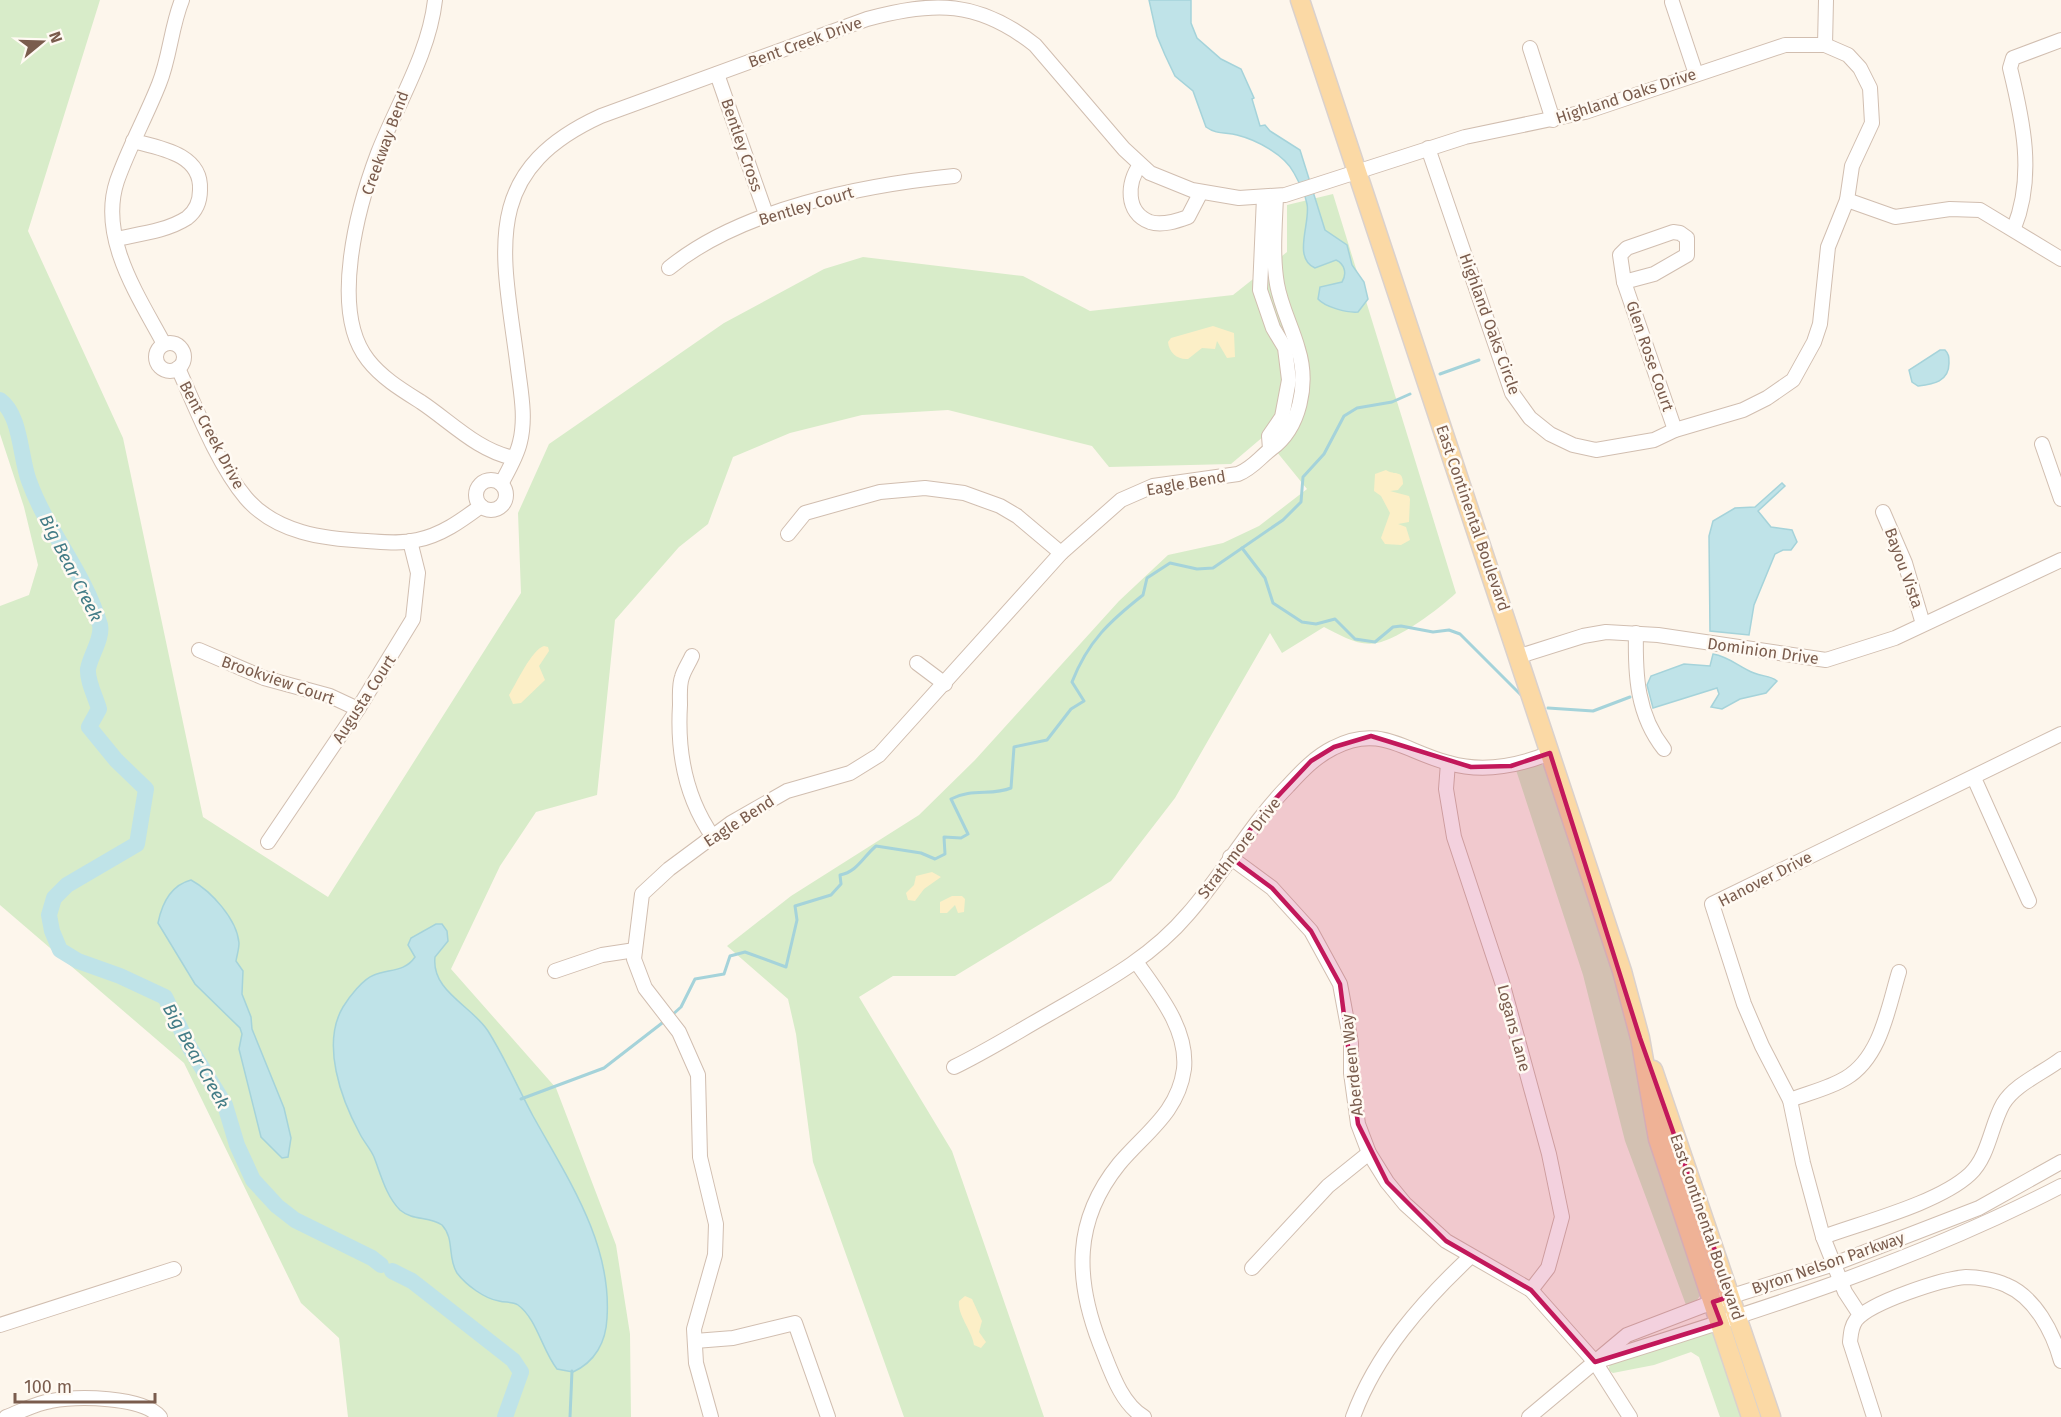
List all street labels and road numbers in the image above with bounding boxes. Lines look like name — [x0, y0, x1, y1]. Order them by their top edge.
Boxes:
street label: Bent Creek Drive — [746, 13, 864, 71]
street label: Highland Oaks Drive — [1553, 64, 1699, 128]
street label: Creekway Bend — [357, 88, 413, 198]
street label: Bentley Cross — [717, 96, 767, 194]
street label: Bentley Court — [756, 183, 856, 229]
street label: Highland Oaks Circle — [1456, 251, 1524, 397]
street label: Glen Rose Court — [1622, 298, 1678, 414]
street label: Bent Creek Drive — [176, 378, 248, 492]
street label: East Continental Boulevard — [1432, 422, 1514, 614]
street label: Eagle Bend — [1145, 467, 1227, 499]
street label: Bayou Vista — [1881, 525, 1927, 611]
street label: Dominion Drive — [1706, 634, 1820, 668]
street label: Augusta Court — [328, 651, 400, 747]
street label: Brookview Court — [219, 652, 337, 708]
street label: Eagle Bend — [700, 791, 778, 851]
street label: Strathmore Drive — [1194, 794, 1284, 902]
street label: Hanover Drive — [1715, 847, 1815, 911]
street label: Logans Lane — [1493, 982, 1535, 1074]
street label: Aberdeen Way — [1337, 1013, 1367, 1117]
street label: East Continental Boulevard — [1666, 1131, 1748, 1323]
street label: Byron Nelson Parkway — [1749, 1228, 1907, 1298]

